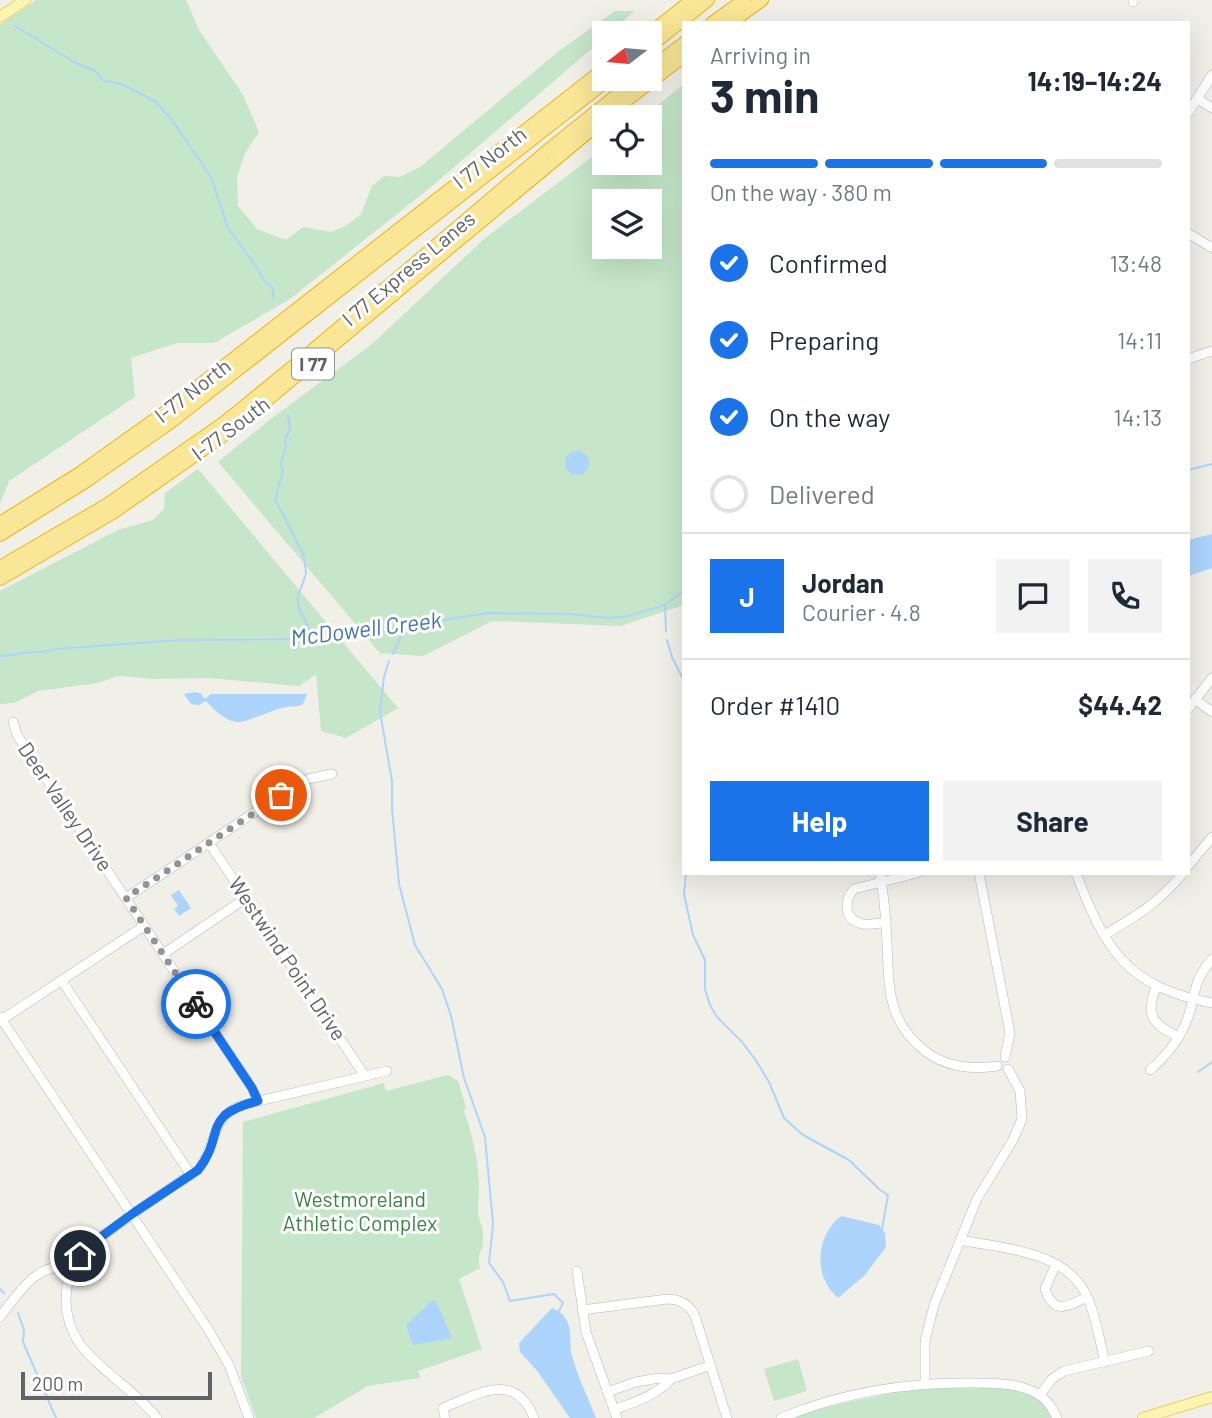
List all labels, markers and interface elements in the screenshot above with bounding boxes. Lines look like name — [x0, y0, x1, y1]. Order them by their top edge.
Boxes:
north arrow — [592, 21, 662, 91]
map controls — [592, 21, 662, 259]
text: Arriving in — [710, 41, 811, 69]
text: 14:19–14:24 — [1028, 65, 1162, 96]
text: 3 min — [710, 67, 819, 122]
button: locate — [592, 105, 662, 175]
street label: I 77 North — [447, 120, 531, 193]
text: On the way · 380 m — [710, 178, 892, 206]
button: layers — [592, 189, 662, 259]
street label: I 77 Express Lanes — [337, 205, 479, 331]
icon: check — [710, 244, 748, 282]
text: Confirmed — [769, 247, 888, 278]
text: 13:48 — [1110, 249, 1162, 277]
icon: check — [710, 321, 748, 359]
text: Preparing — [769, 324, 879, 355]
text: 14:11 — [1117, 326, 1162, 354]
road number: I 77 — [292, 348, 334, 380]
street label: I-77 North — [149, 352, 235, 427]
street label: I-77 South — [186, 390, 274, 465]
icon: check — [710, 398, 748, 436]
text: On the way — [769, 401, 890, 432]
text: 14:13 — [1114, 403, 1162, 431]
text: Delivered — [769, 478, 875, 509]
button: chat — [996, 559, 1070, 633]
button: phone — [1088, 559, 1162, 633]
text: Jordan — [802, 567, 884, 598]
text: J — [739, 581, 755, 612]
text: Courier · 4.8 — [802, 598, 921, 626]
water label: McDowell Creek — [289, 605, 443, 651]
text: Order #1410 — [710, 689, 840, 720]
text: $44.42 — [1078, 689, 1162, 720]
street label: Deer Valley Drive — [14, 737, 119, 876]
pin — [251, 765, 311, 825]
icon: bag — [262, 776, 300, 814]
button: Help — [710, 781, 929, 861]
button: Share — [943, 781, 1162, 861]
street label: Westwind Point Drive — [224, 871, 352, 1045]
courier — [161, 969, 231, 1039]
icon: bike — [177, 985, 215, 1023]
park label: Westmoreland Athletic Complex — [283, 1186, 437, 1235]
pin — [50, 1226, 110, 1286]
icon: home — [61, 1237, 99, 1275]
scale bar — [21, 1369, 212, 1401]
text: 200 m — [32, 1372, 83, 1395]

